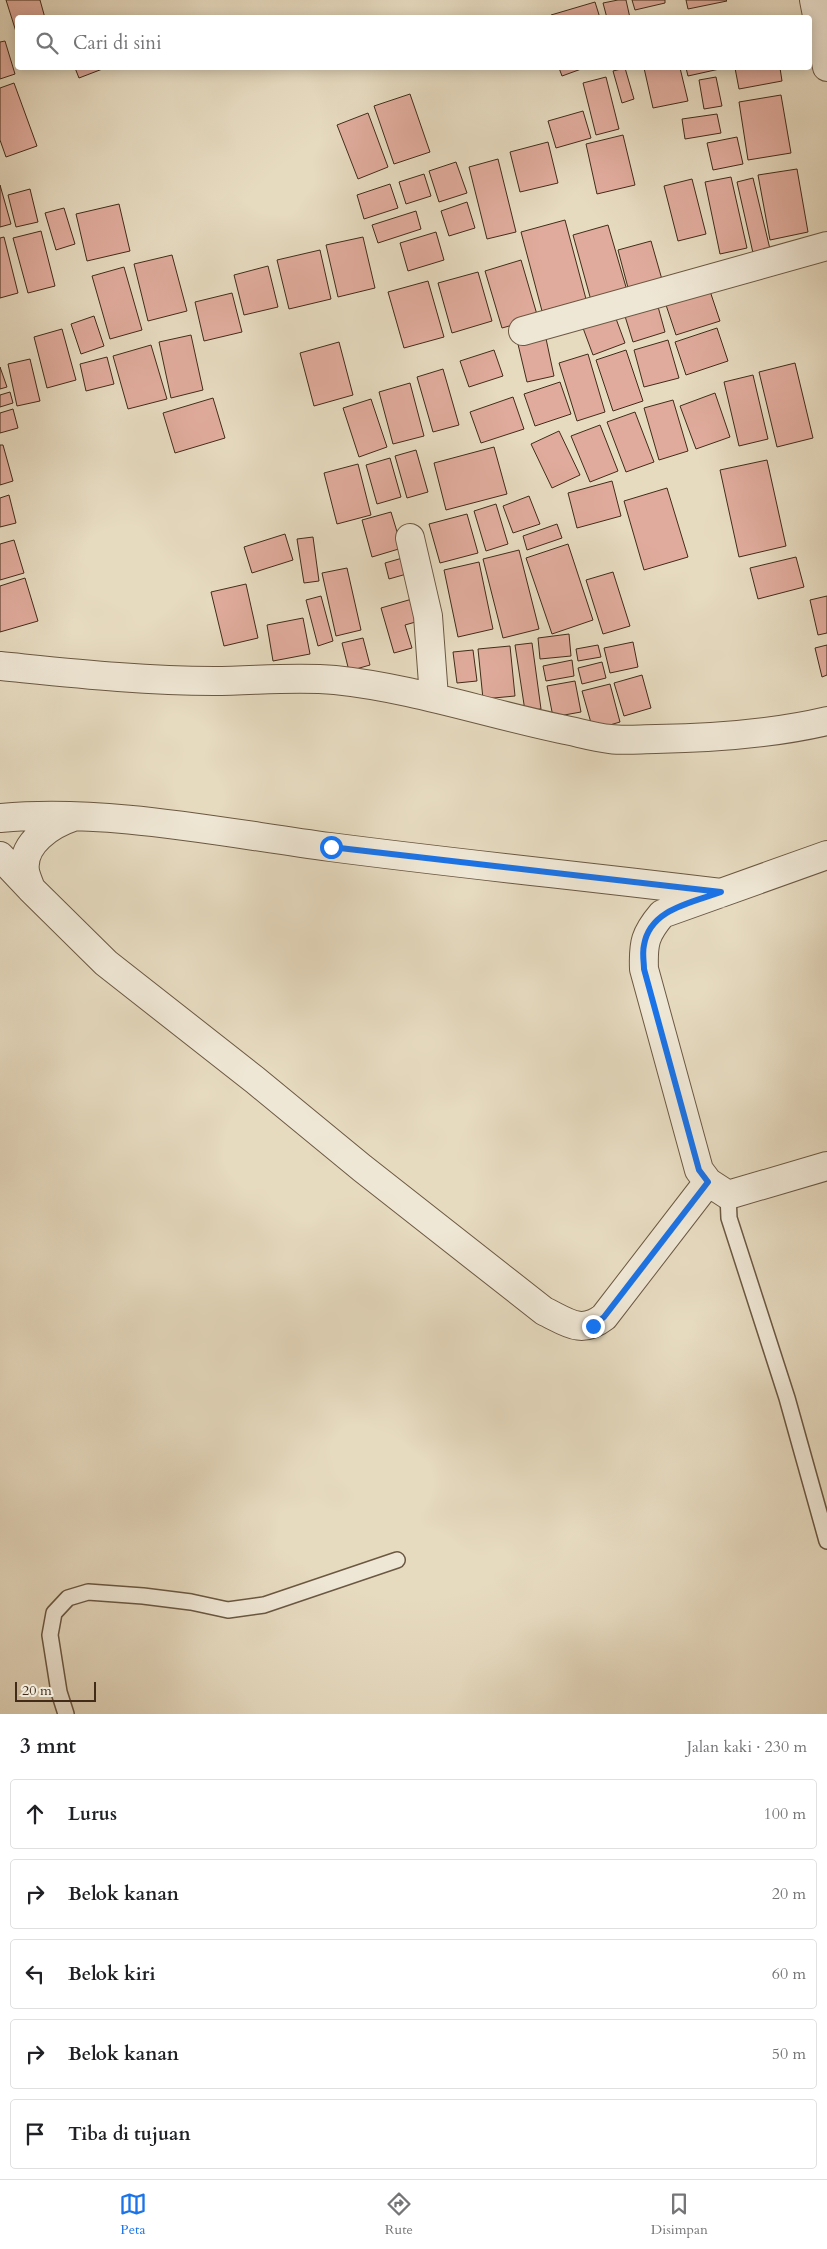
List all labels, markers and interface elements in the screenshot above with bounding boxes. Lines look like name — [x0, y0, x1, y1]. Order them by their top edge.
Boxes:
search box — [15, 15, 812, 70]
icon: search — [33, 29, 61, 57]
text: Cari di sini — [73, 30, 162, 56]
route start — [320, 836, 343, 859]
route end — [582, 1315, 605, 1338]
scale bar — [15, 1679, 96, 1702]
text: 20 m — [22, 1681, 52, 1700]
text: 3 mnt — [20, 1732, 76, 1761]
text: Jalan kaki · 230 m — [687, 1736, 807, 1758]
icon: ahead — [21, 1800, 49, 1828]
text: Lurus — [68, 1801, 117, 1827]
text: 100 m — [764, 1803, 806, 1825]
icon: right — [21, 1880, 49, 1908]
text: Belok kanan — [68, 1881, 179, 1907]
text: 20 m — [772, 1883, 806, 1905]
icon: left — [21, 1960, 49, 1988]
text: Belok kiri — [68, 1961, 155, 1987]
text: 60 m — [772, 1963, 806, 1985]
icon: right — [21, 2040, 49, 2068]
text: Belok kanan — [68, 2041, 179, 2067]
text: 50 m — [772, 2043, 806, 2065]
icon: arrive — [21, 2120, 49, 2148]
text: Tiba di tujuan — [68, 2121, 191, 2147]
tab: Peta — [119, 2190, 147, 2239]
tab: Rute — [385, 2190, 413, 2239]
tab: Disimpan — [651, 2190, 708, 2239]

